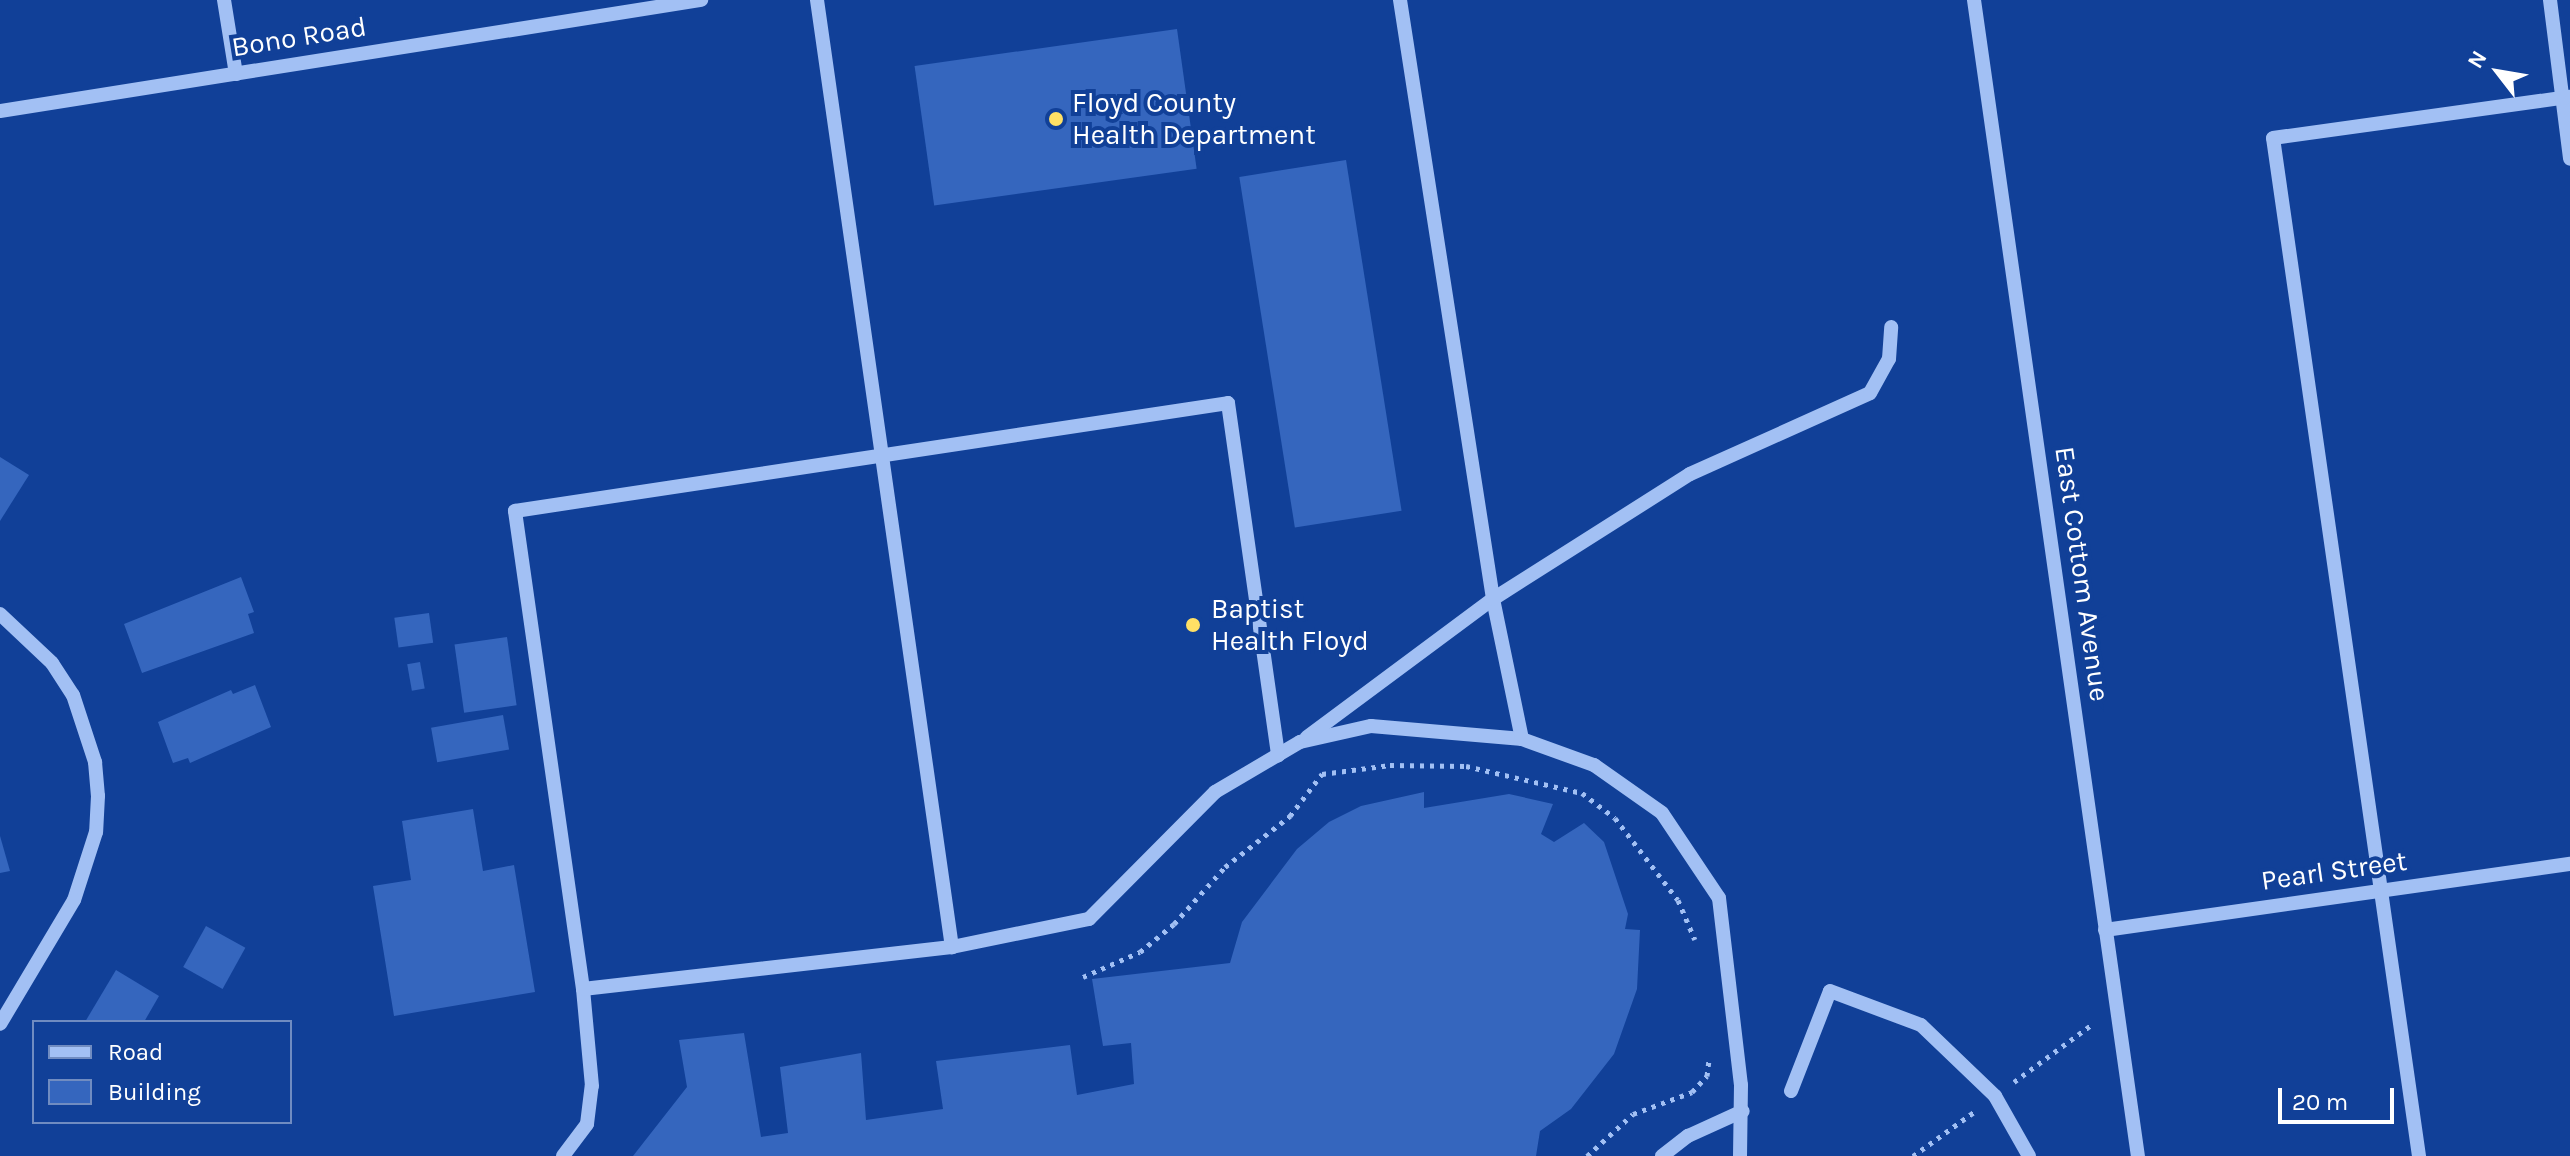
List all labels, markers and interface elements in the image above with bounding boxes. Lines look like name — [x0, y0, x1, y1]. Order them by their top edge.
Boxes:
street label: Bono Road — [229, 10, 369, 64]
north arrow — [2458, 32, 2538, 112]
text: N — [2462, 46, 2493, 73]
place label: Floyd County Health Department — [1072, 86, 1316, 152]
marker: Floyd County Health Department — [1047, 110, 1065, 128]
street label: East Cottom Avenue — [2047, 444, 2117, 704]
place label: Baptist Health Floyd — [1211, 592, 1369, 658]
marker: Baptist Health Floyd — [1182, 614, 1204, 636]
street label: Pearl Street — [2259, 844, 2409, 898]
legend — [32, 1020, 292, 1124]
text: Road — [108, 1038, 163, 1066]
scale bar — [2282, 1072, 2398, 1122]
text: Building — [108, 1078, 201, 1106]
text: 20 m — [2292, 1088, 2348, 1116]

